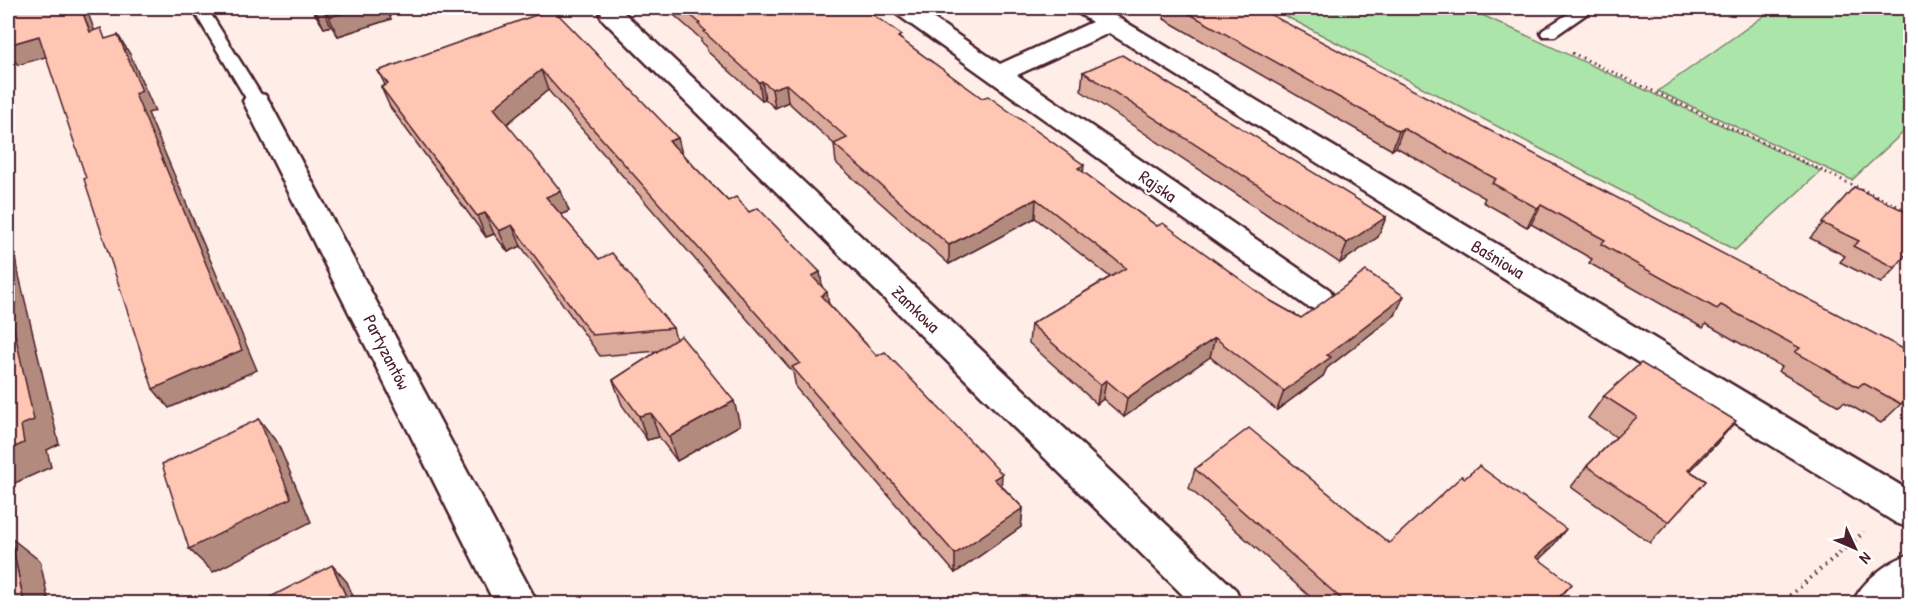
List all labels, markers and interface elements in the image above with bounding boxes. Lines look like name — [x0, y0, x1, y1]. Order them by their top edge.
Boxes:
street label: Rajska — [1134, 164, 1182, 208]
street label: Baśniowa — [1467, 233, 1529, 285]
street label: Zamkowa — [886, 280, 946, 338]
street label: Partyzantów — [357, 310, 417, 394]
north arrow — [1825, 518, 1885, 578]
text: N — [1855, 548, 1877, 569]

